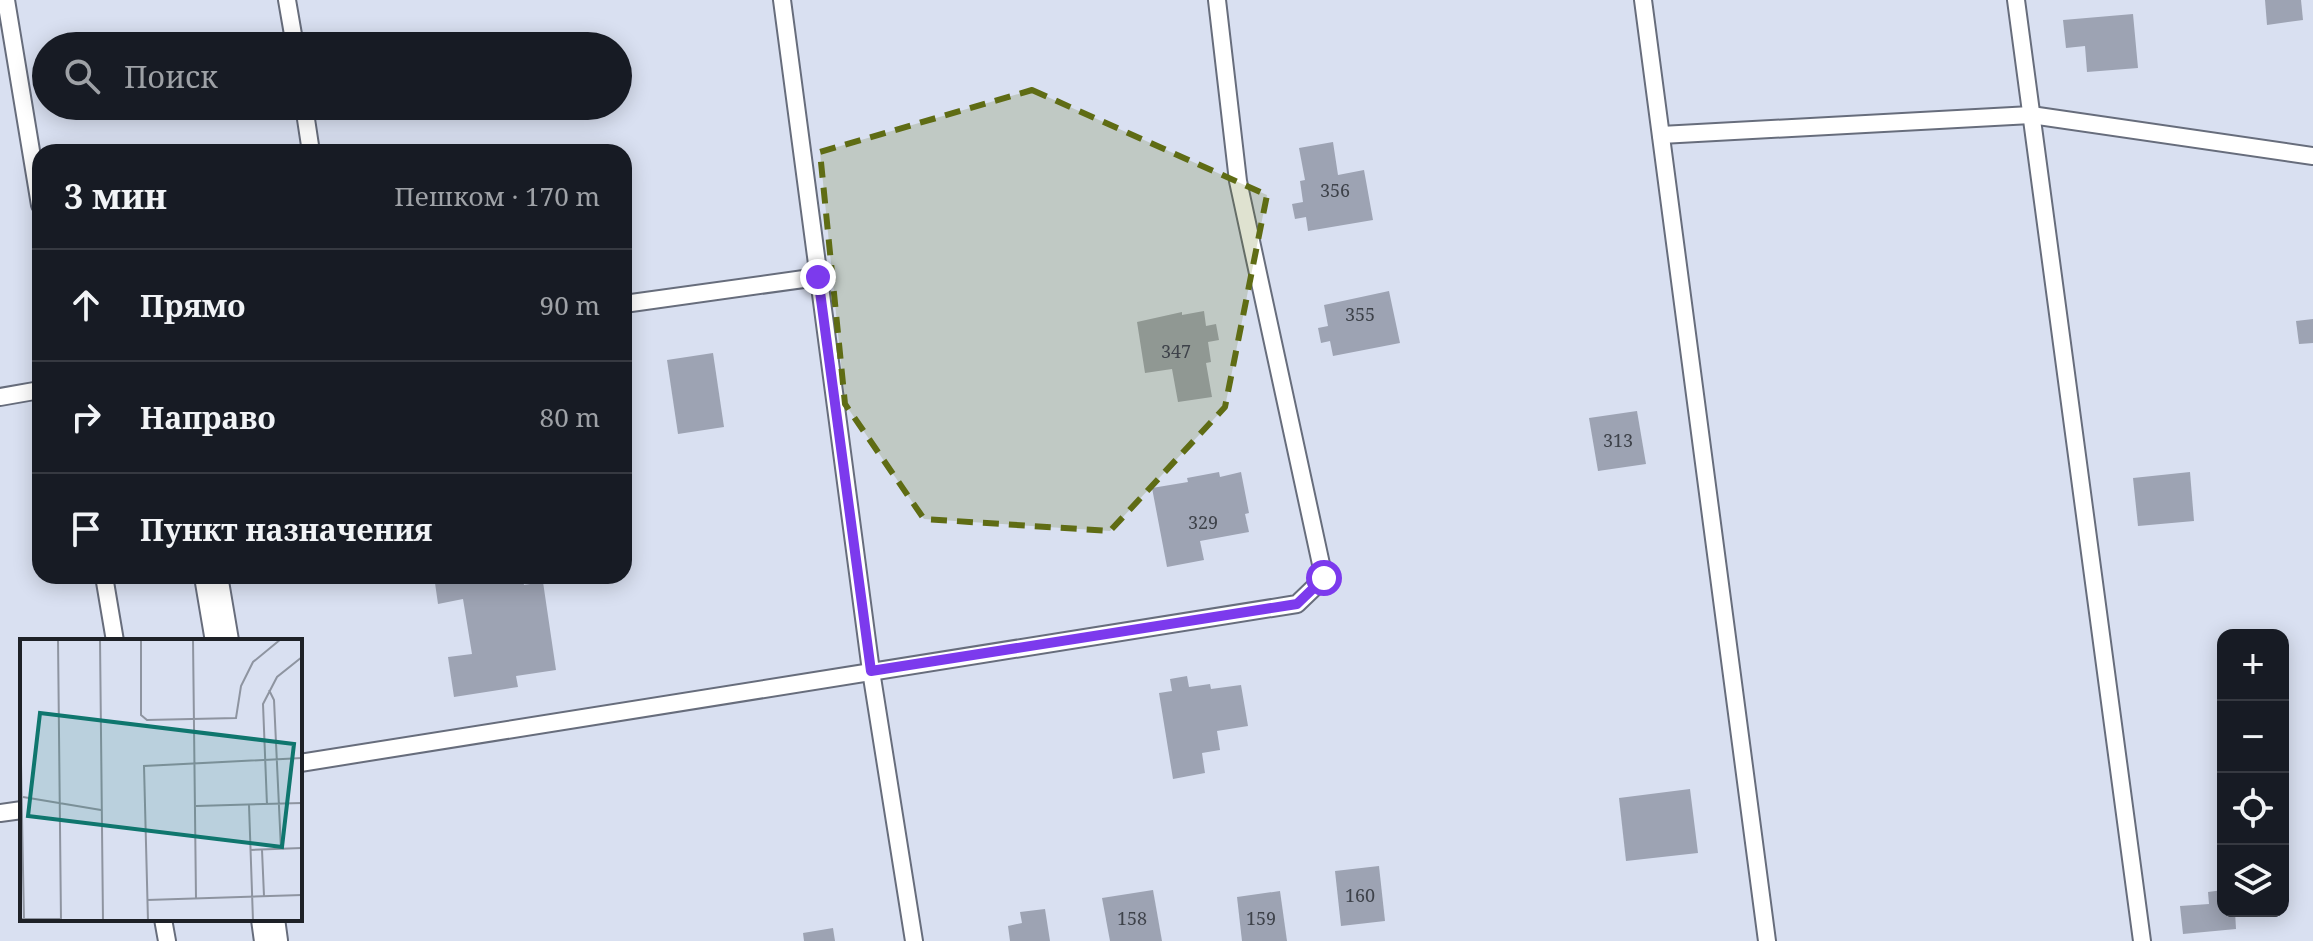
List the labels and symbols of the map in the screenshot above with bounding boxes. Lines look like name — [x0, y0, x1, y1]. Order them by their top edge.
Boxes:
house number: 356 — [1320, 178, 1350, 202]
route end — [800, 259, 836, 295]
house number: 355 — [1345, 302, 1375, 326]
house number: 347 — [1161, 339, 1191, 363]
house number: 313 — [1603, 428, 1633, 452]
house number: 329 — [1188, 510, 1218, 534]
route start — [1306, 560, 1342, 596]
inset map — [20, 639, 302, 921]
house number: 160 — [1345, 883, 1375, 907]
house number: 158 — [1117, 906, 1147, 930]
house number: 159 — [1246, 906, 1276, 930]

